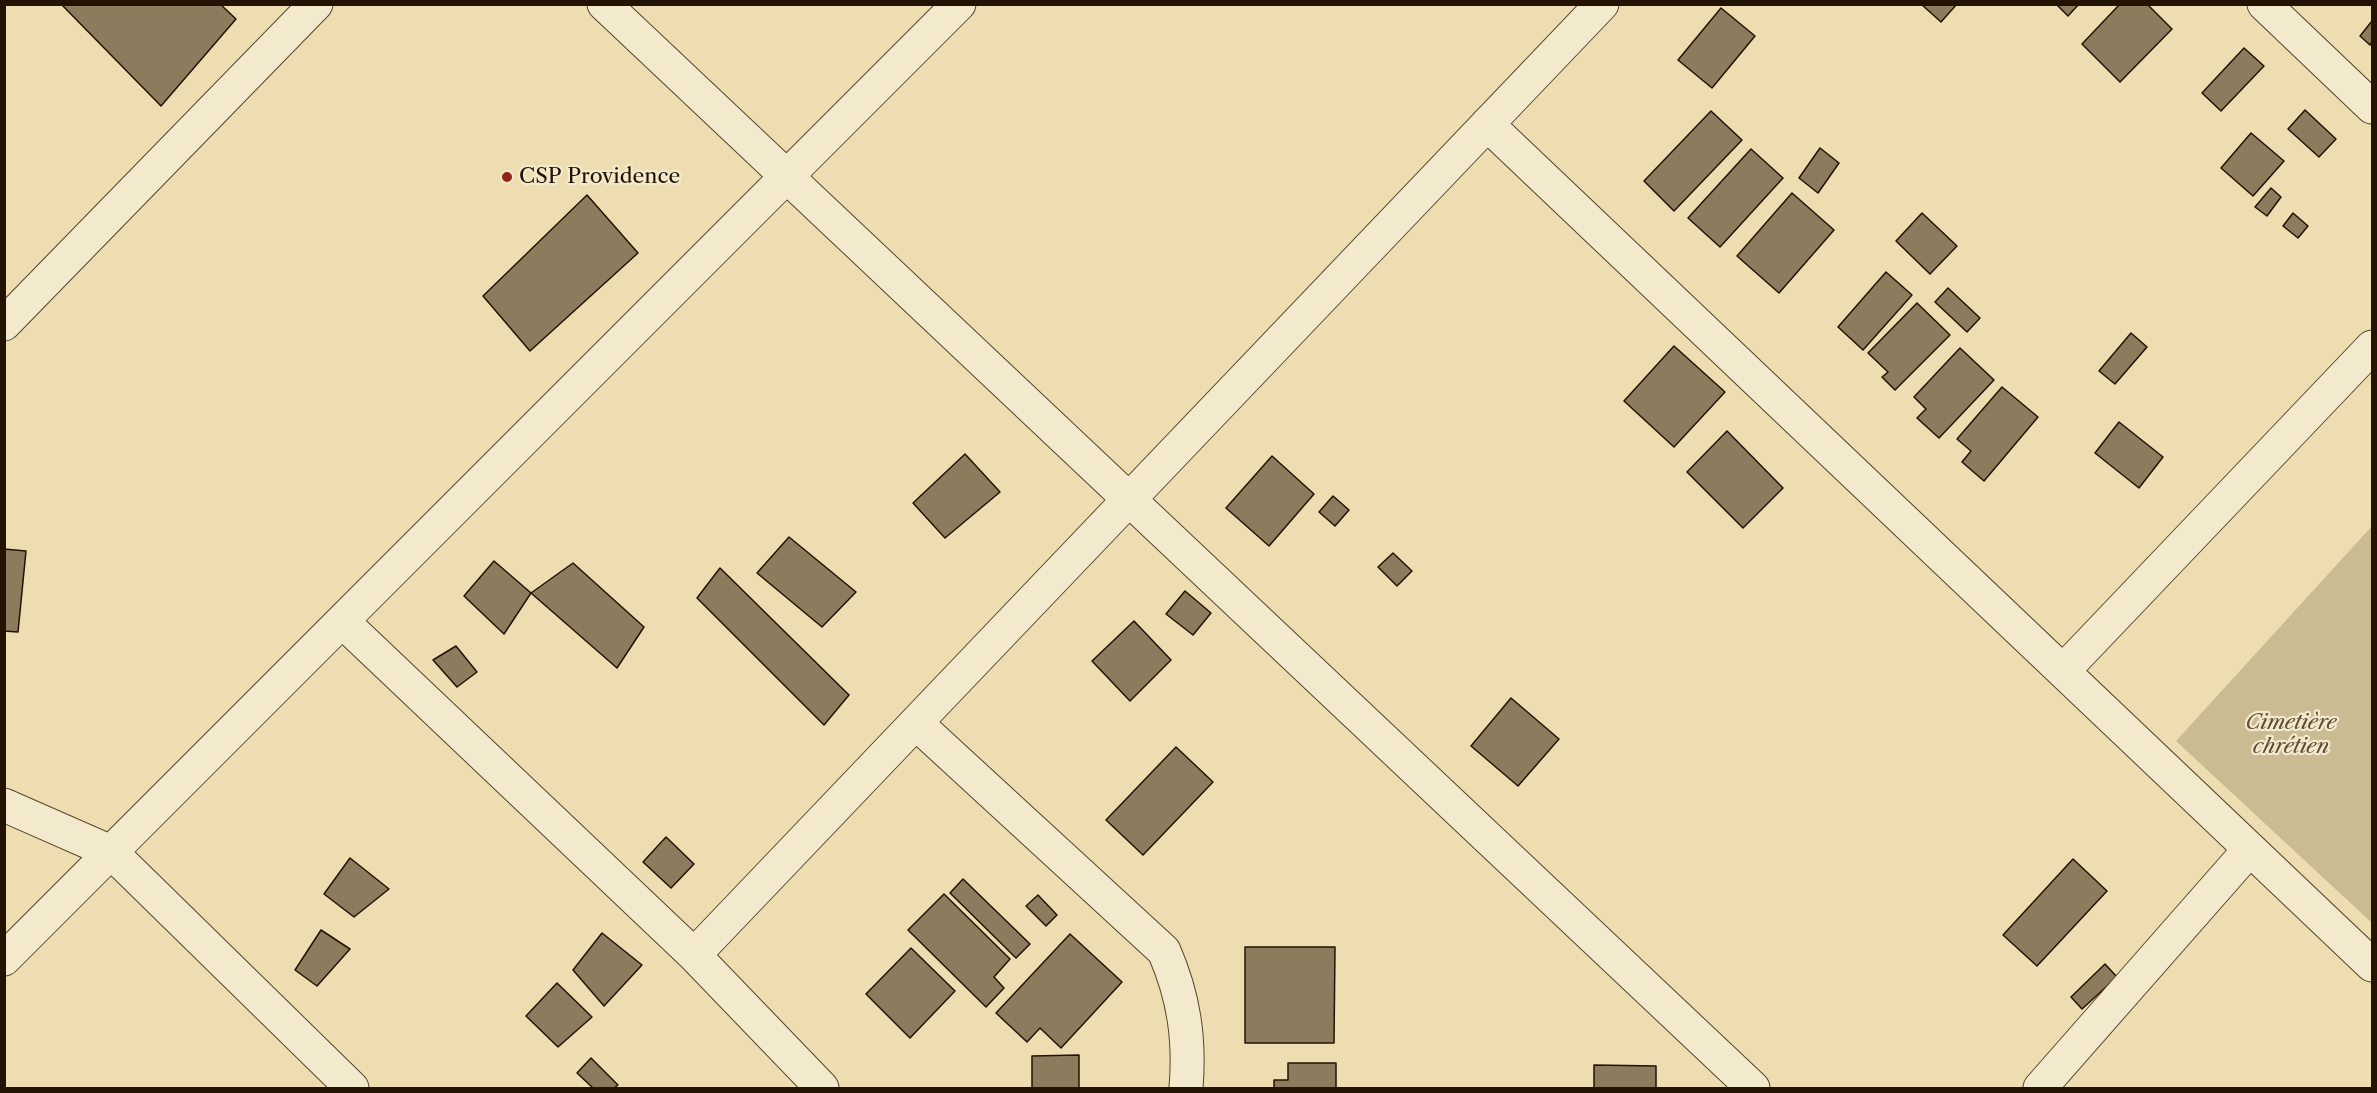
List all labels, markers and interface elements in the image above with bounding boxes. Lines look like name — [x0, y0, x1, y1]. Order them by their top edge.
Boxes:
place label: CSP Providence — [519, 164, 680, 190]
marker: CSP Providence — [500, 170, 514, 184]
park label: Cimetière chrétien — [2245, 710, 2337, 760]

